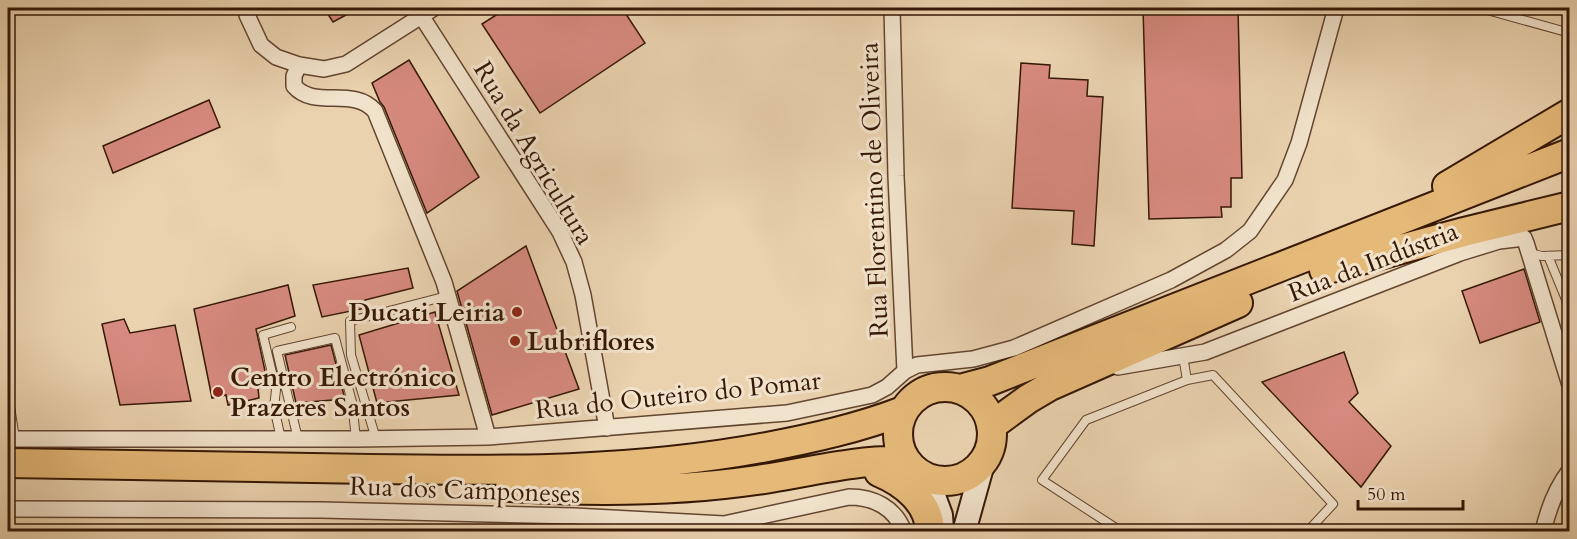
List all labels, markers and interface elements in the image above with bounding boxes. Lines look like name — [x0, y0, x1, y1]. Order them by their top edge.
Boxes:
street label: Rua Florentino de Oliveira — [851, 42, 897, 338]
street label: Rua da Agricultura — [465, 55, 603, 251]
street label: Rua da Indústria — [1283, 214, 1463, 310]
place label: Ducati Leiria — [348, 295, 505, 330]
marker: Ducati Leiria — [510, 305, 524, 319]
place label: Lubriflores — [527, 324, 655, 359]
marker: Lubriflores — [508, 334, 522, 348]
place label: Centro Electrónico Prazeres Santos — [230, 360, 456, 425]
street label: Rua do Outeiro do Pomar — [533, 363, 823, 427]
marker: Centro Electrónico Prazeres Santos — [211, 385, 225, 399]
street label: Rua dos Camponeses — [349, 468, 581, 512]
scale bar — [1358, 473, 1463, 511]
text: 50 m — [1367, 482, 1406, 507]

